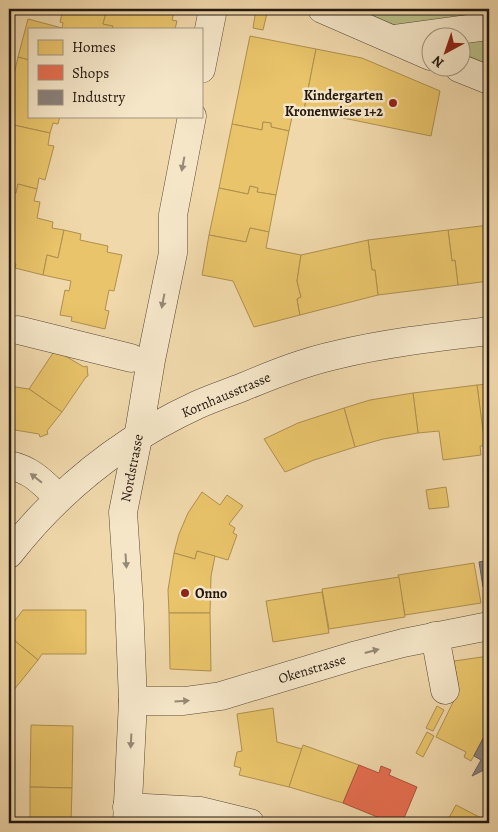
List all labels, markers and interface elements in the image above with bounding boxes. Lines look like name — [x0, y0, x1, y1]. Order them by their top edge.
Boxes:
legend — [28, 28, 202, 118]
north arrow — [420, 28, 470, 78]
text: Homes — [72, 37, 116, 57]
text: N — [428, 51, 448, 72]
text: Shops — [72, 63, 109, 83]
place label: Kindergarten Kronenwiese 1+2 — [285, 86, 383, 121]
text: Industry — [72, 87, 126, 107]
marker: Kindergarten Kronenwiese 1+2 — [387, 97, 399, 109]
one-way arrow — [178, 157, 186, 173]
one-way arrow — [159, 294, 167, 310]
street label: Kornhausstrasse — [179, 368, 273, 422]
street label: Nordstrasse — [116, 432, 148, 504]
one-way arrow — [30, 472, 43, 483]
one-way arrow — [122, 553, 130, 569]
place label: Onno — [195, 584, 227, 603]
marker: Onno — [179, 587, 191, 599]
one-way arrow — [365, 647, 380, 655]
street label: Okenstrasse — [276, 650, 348, 688]
one-way arrow — [174, 696, 190, 704]
one-way arrow — [127, 733, 135, 749]

